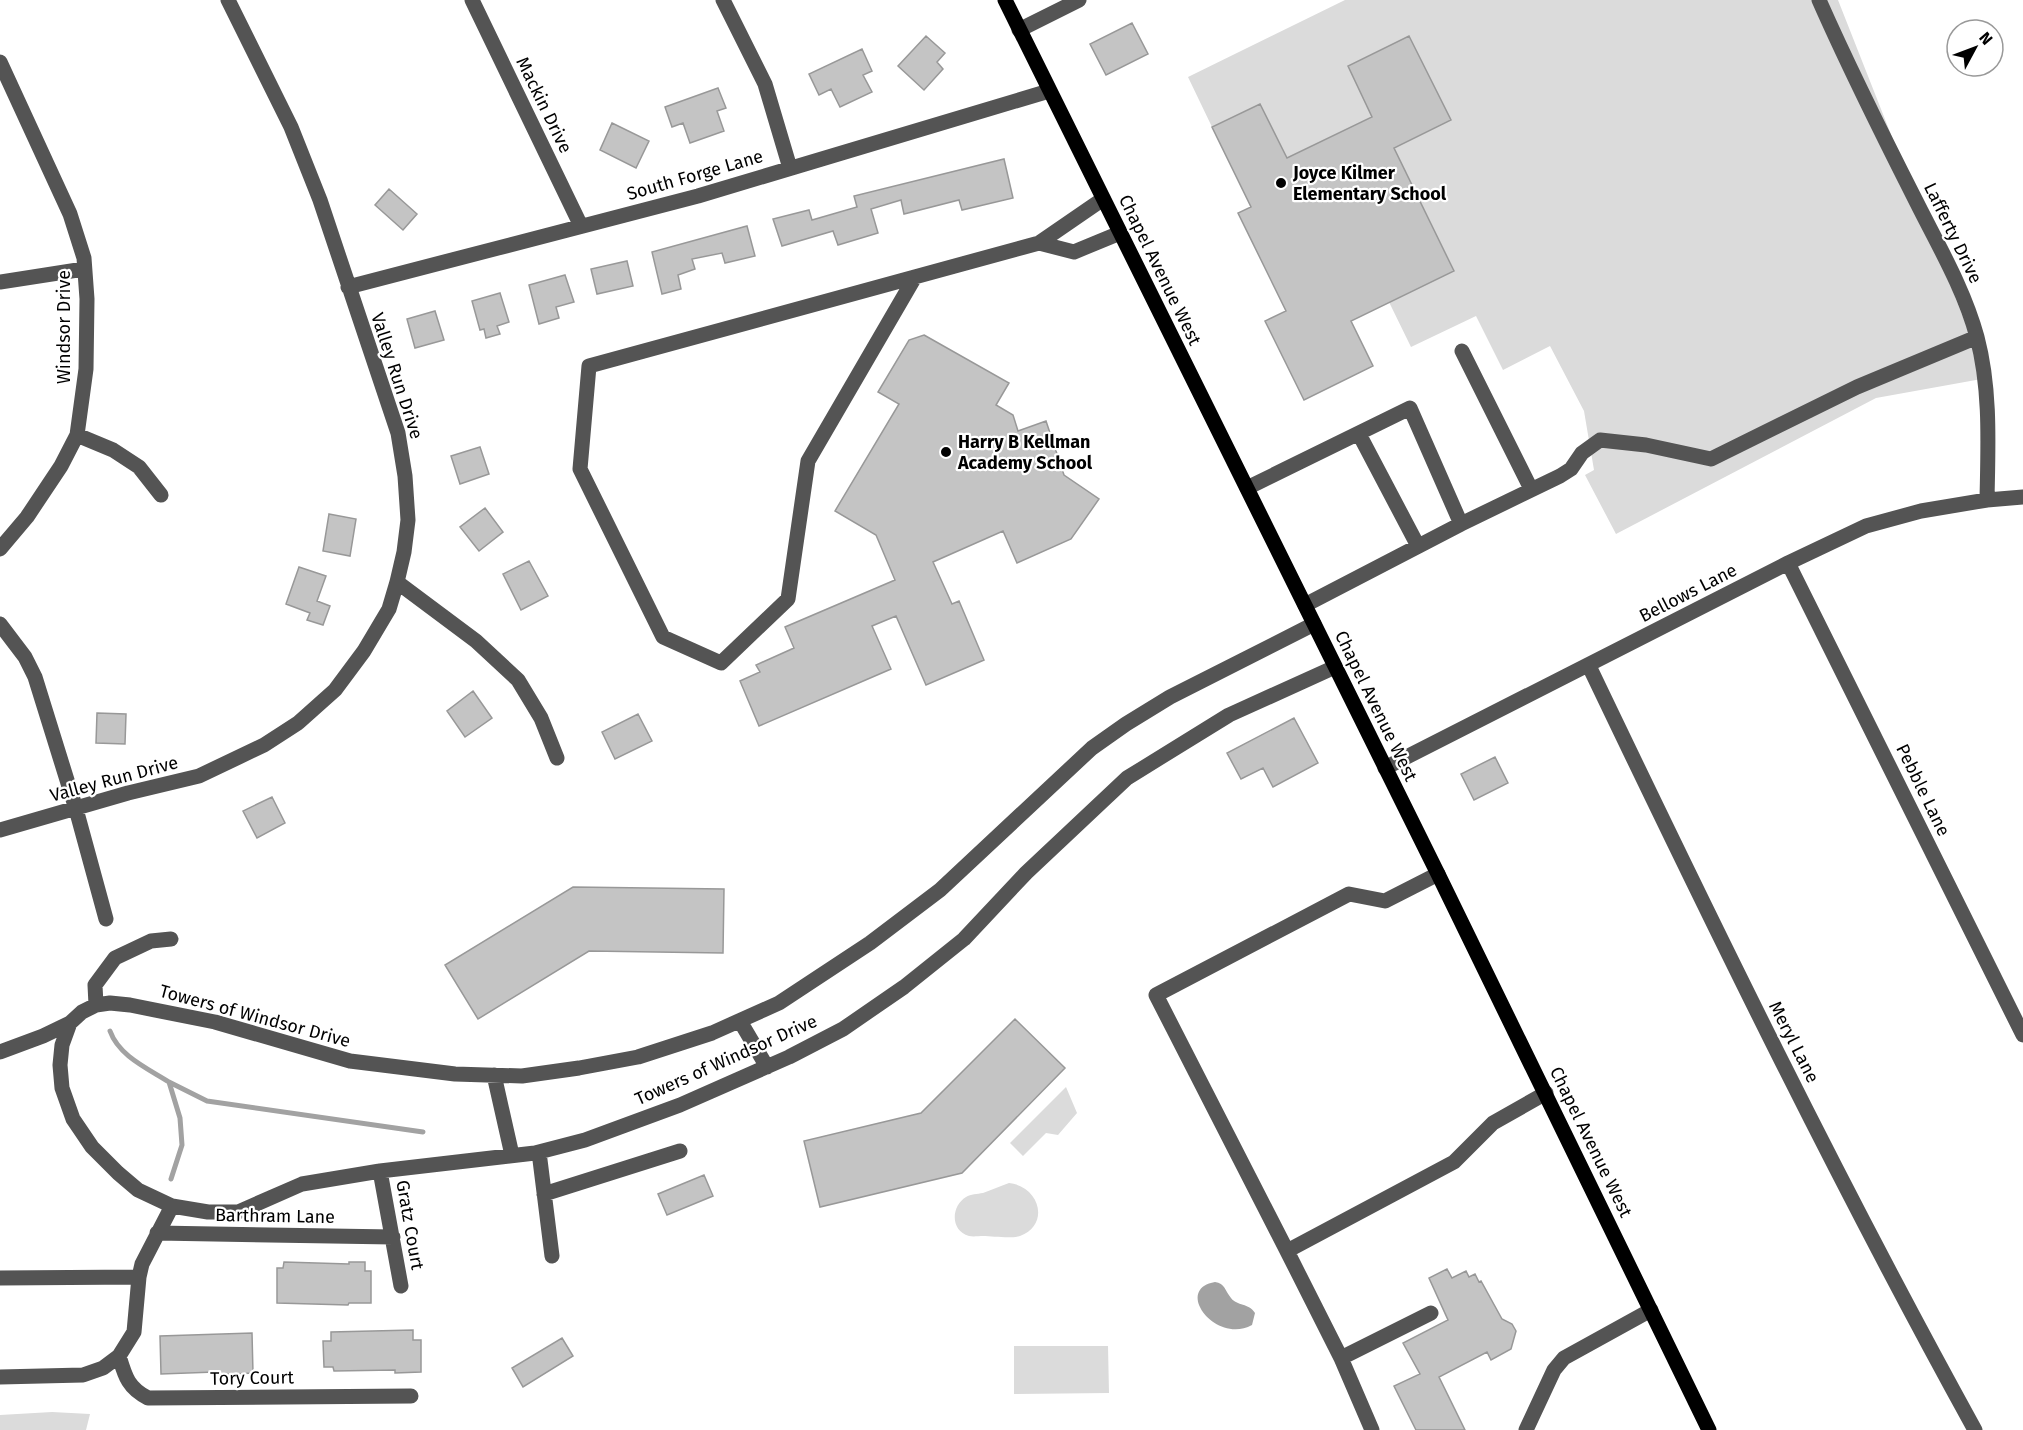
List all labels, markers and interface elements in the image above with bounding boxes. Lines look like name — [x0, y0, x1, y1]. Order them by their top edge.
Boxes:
north arrow — [1945, 18, 2005, 78]
text: N — [1975, 28, 1997, 49]
street label: Mackin Drive — [511, 53, 577, 157]
street label: South Forge Lane — [624, 145, 766, 205]
place label: Joyce Kilmer Elementary School — [1292, 162, 1447, 205]
marker: Joyce Kilmer Elementary School — [1274, 176, 1288, 190]
street label: Lafferty Drive — [1919, 179, 1987, 287]
street label: Chapel Avenue West — [1114, 191, 1206, 349]
street label: Windsor Drive — [53, 270, 75, 384]
street label: Valley Run Drive — [366, 310, 428, 442]
place label: Harry B Kellman Academy School — [957, 431, 1093, 474]
marker: Harry B Kellman Academy School — [939, 445, 953, 459]
street label: Bellows Lane — [1635, 559, 1741, 627]
street label: Chapel Avenue West — [1330, 627, 1422, 785]
street label: Pebble Lane — [1891, 740, 1955, 840]
street label: Valley Run Drive — [48, 751, 180, 807]
street label: Towers of Windsor Drive — [157, 980, 353, 1052]
street label: Meryl Lane — [1764, 998, 1824, 1086]
street label: Towers of Windsor Drive — [632, 1010, 820, 1110]
street label: Chapel Avenue West — [1545, 1063, 1637, 1221]
street label: Gratz Court — [391, 1178, 429, 1272]
street label: Barthram Lane — [215, 1204, 335, 1228]
street label: Tory Court — [210, 1366, 294, 1390]

